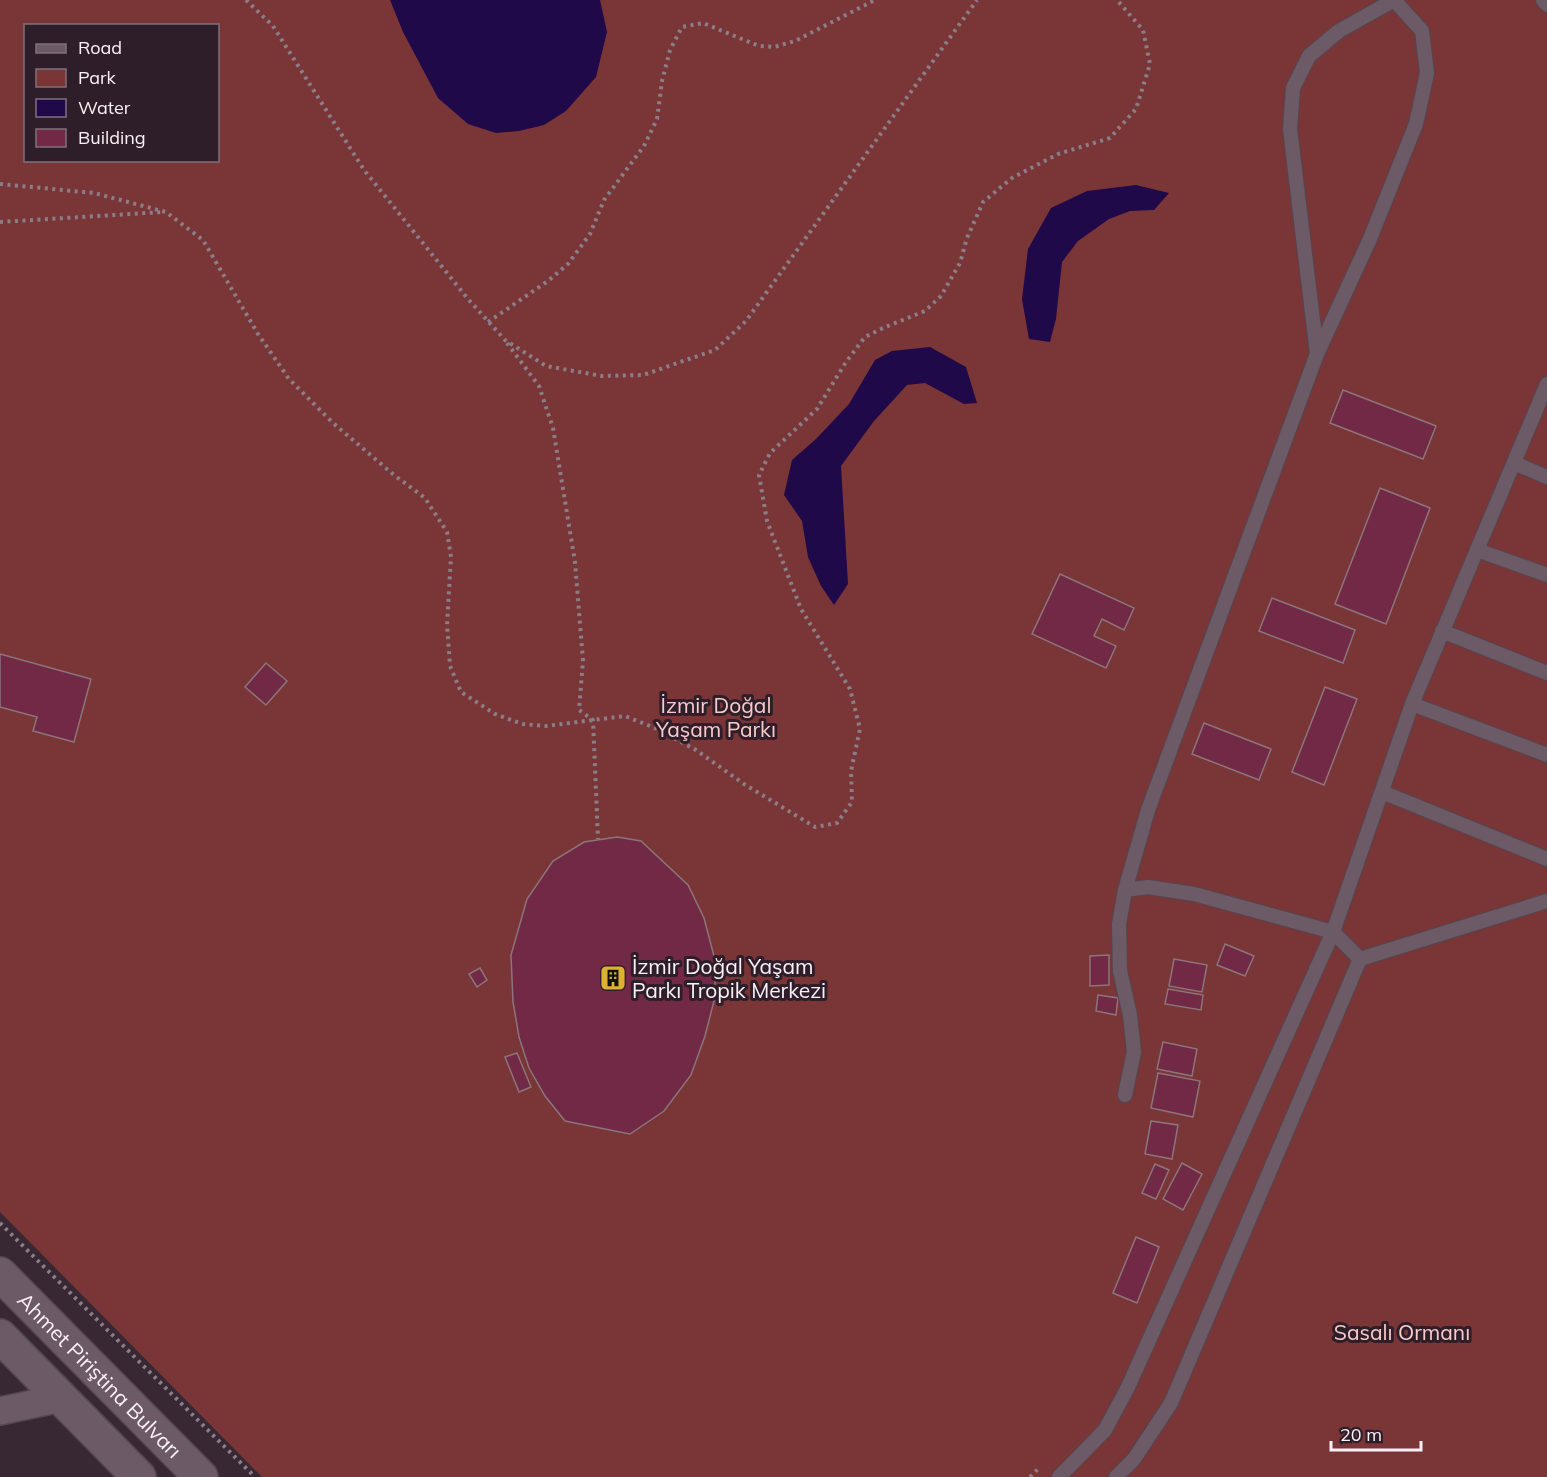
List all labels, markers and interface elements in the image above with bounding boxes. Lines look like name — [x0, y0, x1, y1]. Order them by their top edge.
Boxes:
legend — [24, 24, 219, 162]
text: Road — [78, 36, 122, 59]
text: Park — [78, 66, 117, 89]
text: Water — [78, 96, 131, 119]
text: Building — [78, 126, 146, 149]
park label: İzmir Doğal Yaşam Parkı — [655, 692, 776, 742]
place label: İzmir Doğal Yaşam Parkı Tropik Merkezi — [632, 953, 826, 1003]
building icon: İzmir Doğal Yaşam Parkı Tropik Merkezi — [598, 963, 628, 993]
street label: Ahmet Piriştina Bulvarı — [12, 1287, 187, 1463]
park label: Sasalı Ormanı — [1334, 1319, 1470, 1345]
scale bar — [1331, 1414, 1421, 1452]
text: 20 m — [1340, 1423, 1382, 1446]

